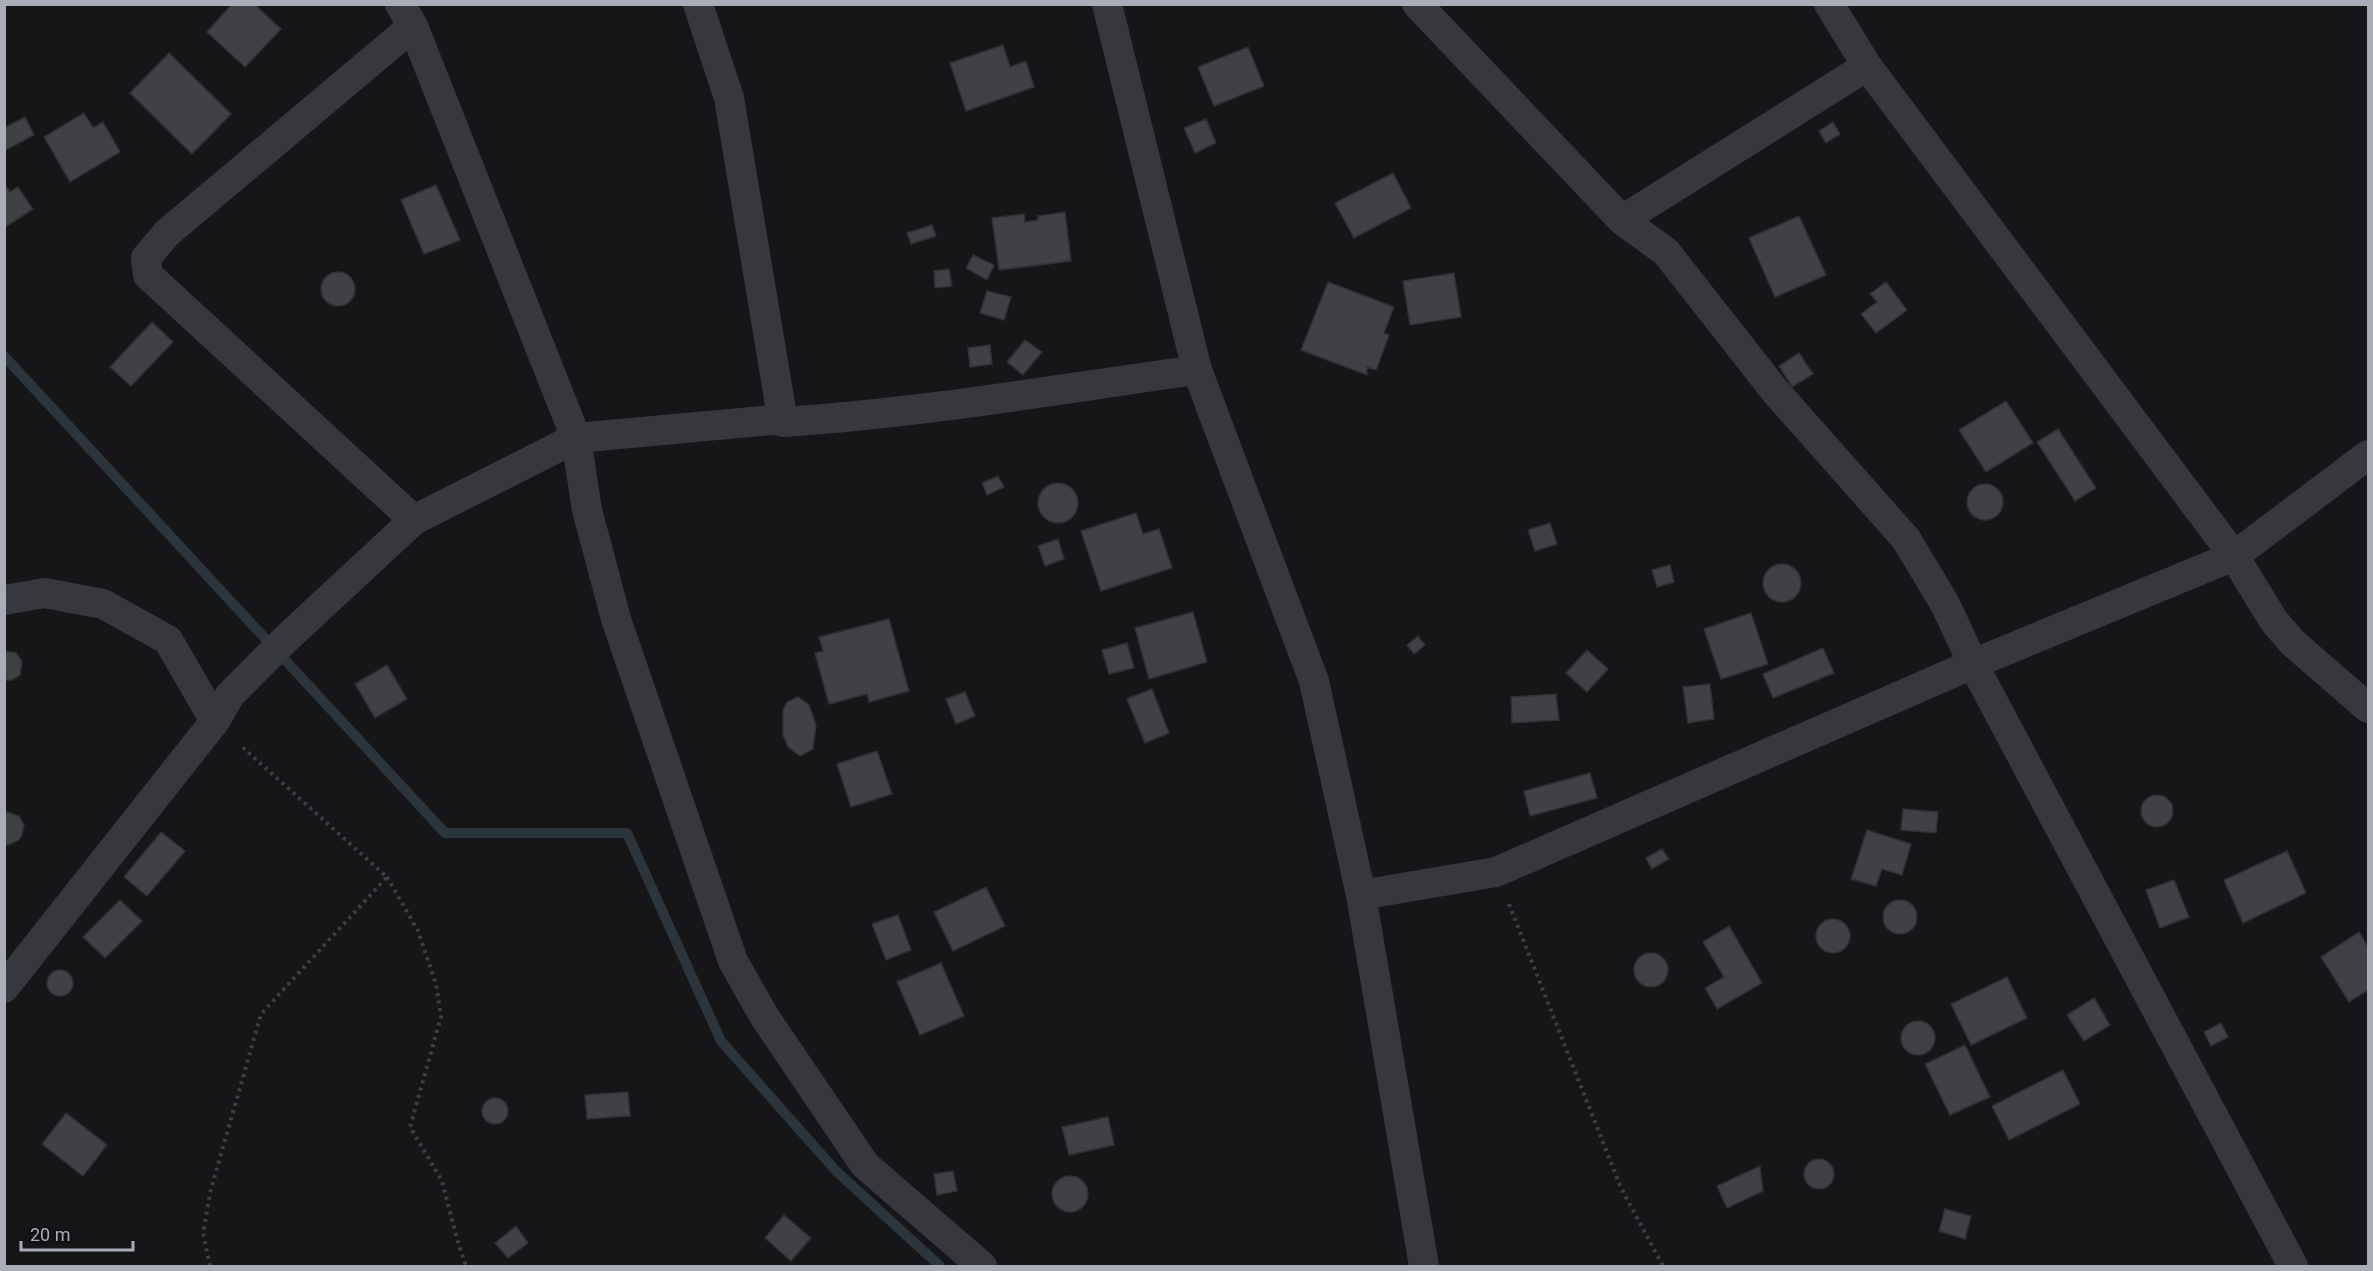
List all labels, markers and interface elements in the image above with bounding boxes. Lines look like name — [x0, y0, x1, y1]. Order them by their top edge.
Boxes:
scale bar — [21, 1214, 134, 1252]
text: 20 m — [30, 1224, 70, 1245]

